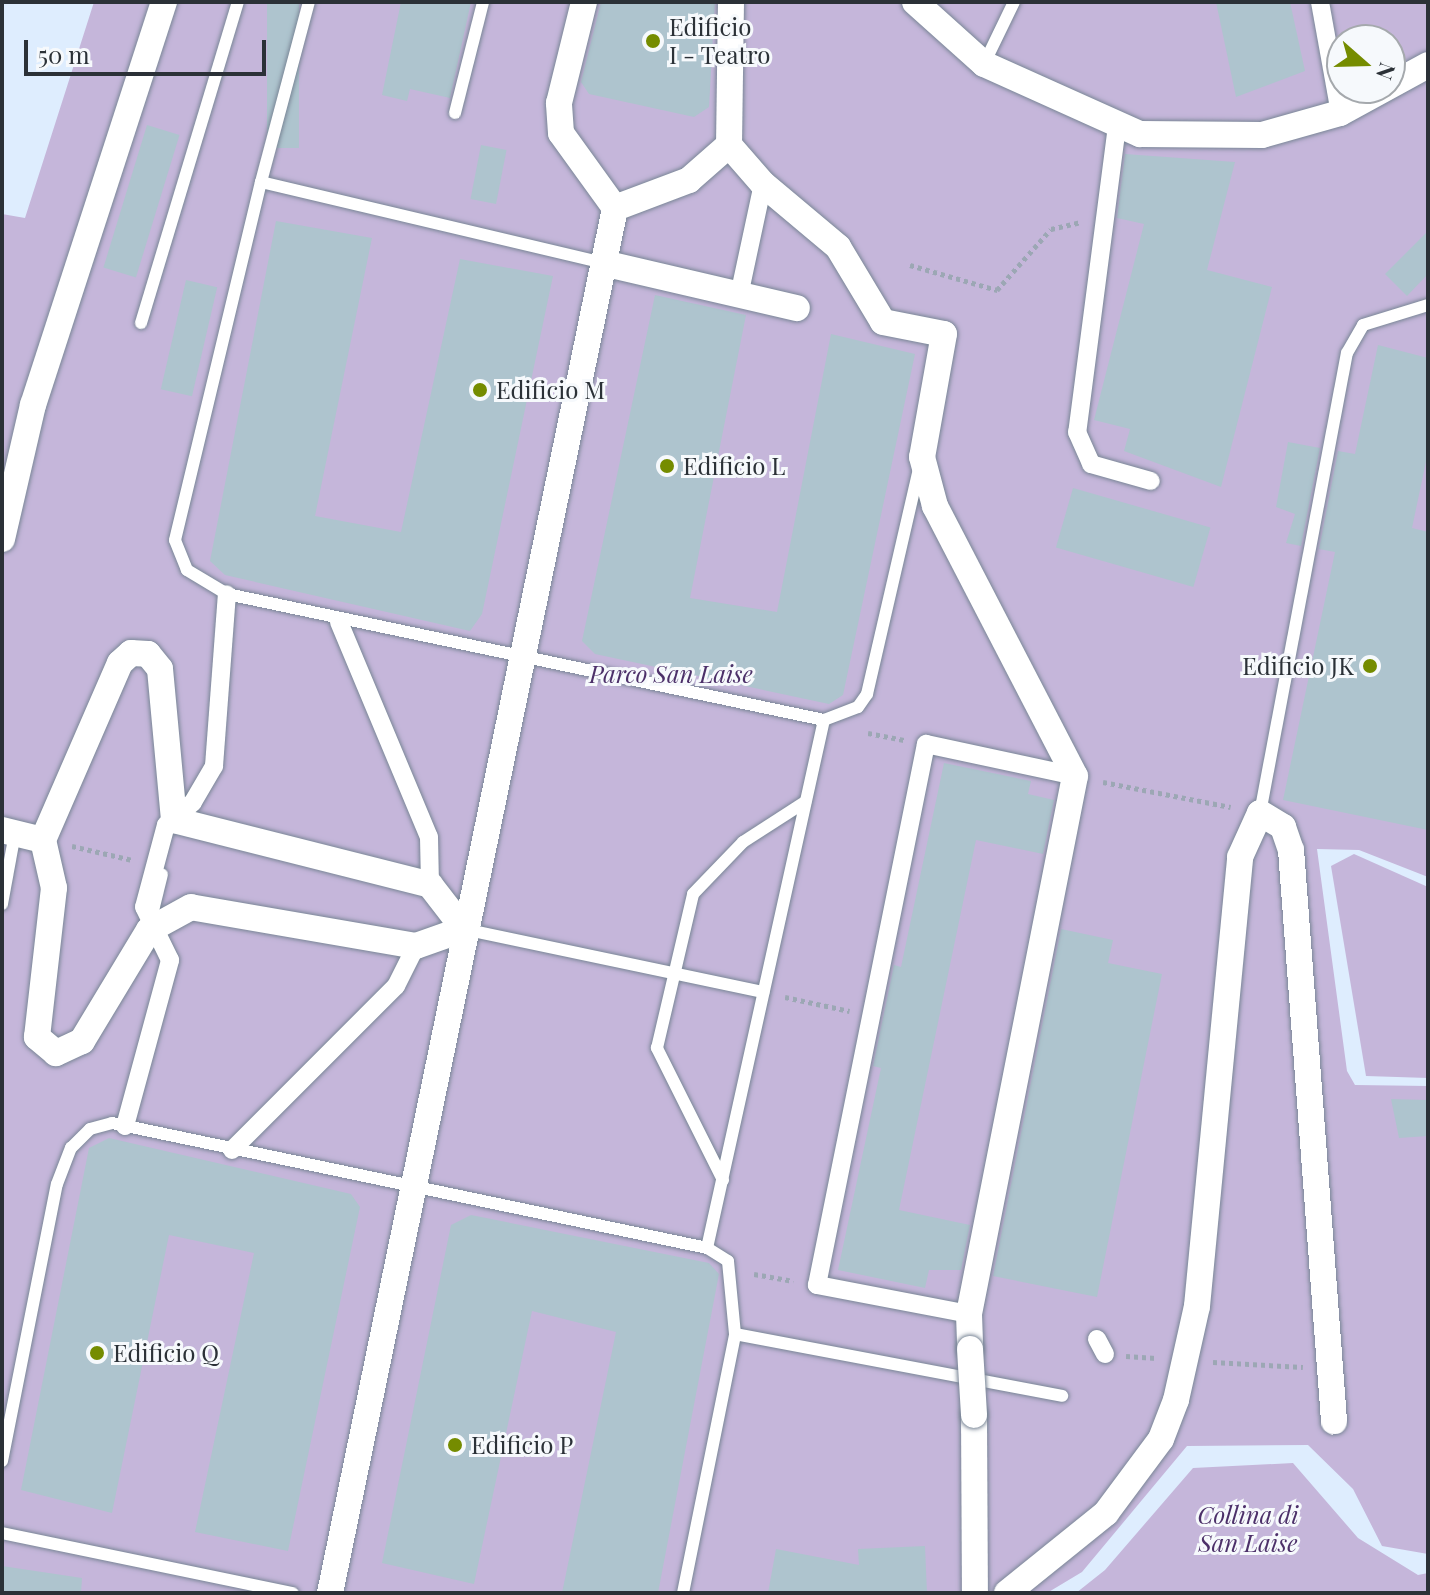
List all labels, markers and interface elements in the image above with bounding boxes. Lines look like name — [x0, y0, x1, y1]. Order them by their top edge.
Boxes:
place label: Edificio I - Teatro — [669, 13, 771, 69]
scale bar — [28, 24, 270, 74]
north arrow — [1326, 24, 1406, 104]
marker: Edificio I - Teatro — [644, 32, 662, 50]
text: 50 m — [38, 38, 90, 70]
text: N — [1370, 59, 1403, 84]
place label: Edificio M — [496, 376, 605, 404]
marker: Edificio M — [471, 381, 489, 399]
place label: Edificio L — [683, 452, 785, 480]
marker: Edificio L — [658, 457, 676, 475]
place label: Edificio JK — [1242, 652, 1354, 680]
marker: Edificio JK — [1361, 657, 1379, 675]
park label: Parco San Laise — [589, 660, 753, 688]
place label: Edificio Q — [113, 1339, 219, 1367]
marker: Edificio Q — [88, 1344, 106, 1362]
place label: Edificio P — [471, 1431, 573, 1459]
marker: Edificio P — [446, 1436, 464, 1454]
park label: Collina di San Laise — [1197, 1501, 1299, 1557]

